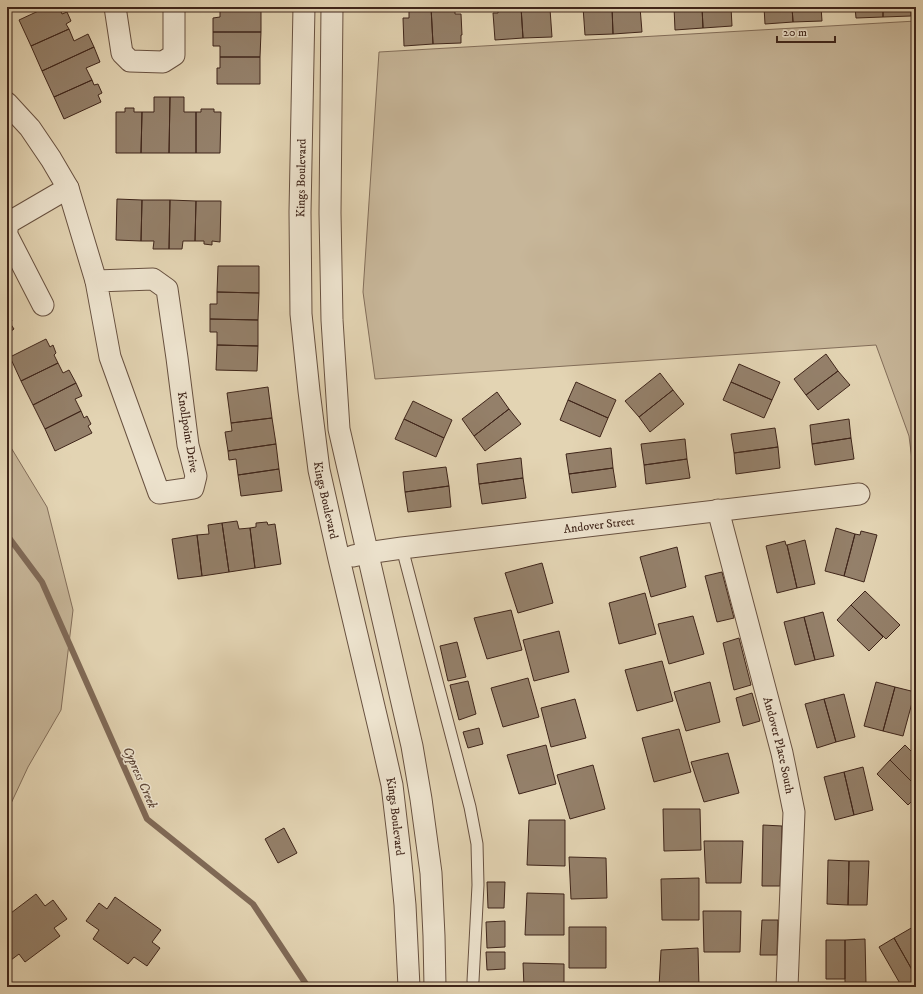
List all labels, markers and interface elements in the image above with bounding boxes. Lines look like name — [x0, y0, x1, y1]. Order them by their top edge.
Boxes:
scale bar — [777, 18, 835, 44]
text: 20 m — [783, 25, 807, 40]
street label: Kings Boulevard — [293, 138, 310, 218]
street label: Knollpoint Drive — [174, 390, 201, 474]
street label: Kings Boulevard — [310, 461, 341, 540]
street label: Andover Street — [563, 514, 636, 537]
street label: Andover Place South — [759, 695, 797, 796]
water label: Cypress Creek — [119, 744, 161, 811]
street label: Kings Boulevard — [382, 776, 407, 856]

